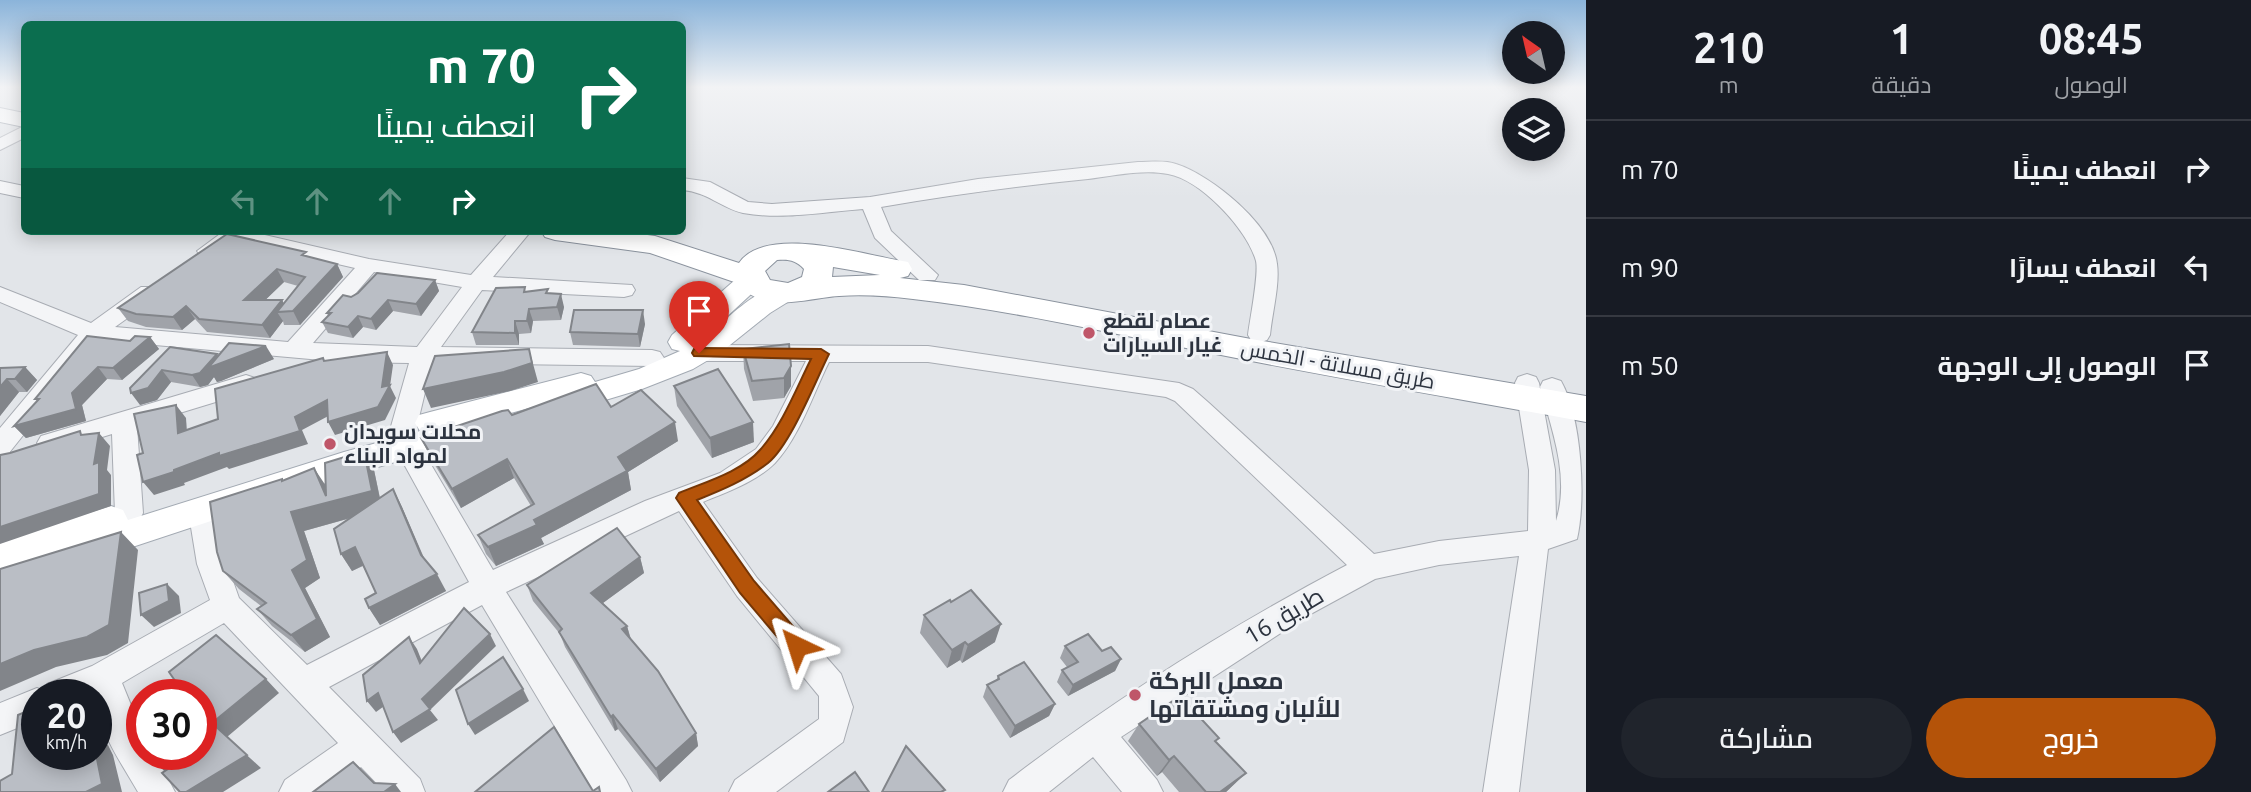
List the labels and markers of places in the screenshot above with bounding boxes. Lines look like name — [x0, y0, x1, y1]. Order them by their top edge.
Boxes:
pin — [669, 281, 729, 353]
place label: عصام لقطع غيار السيارات — [1103, 308, 1223, 357]
marker: عصام لقطع غيار السيارات — [1081, 325, 1097, 341]
place label: محلات سويدان لمواد البناء — [344, 419, 481, 469]
marker: محلات سويدان لمواد البناء — [322, 436, 338, 452]
place label: معمل البركة للألبان ومشتقاتها — [1149, 667, 1340, 723]
marker: معمل البركة للألبان ومشتقاتها — [1127, 687, 1143, 703]

